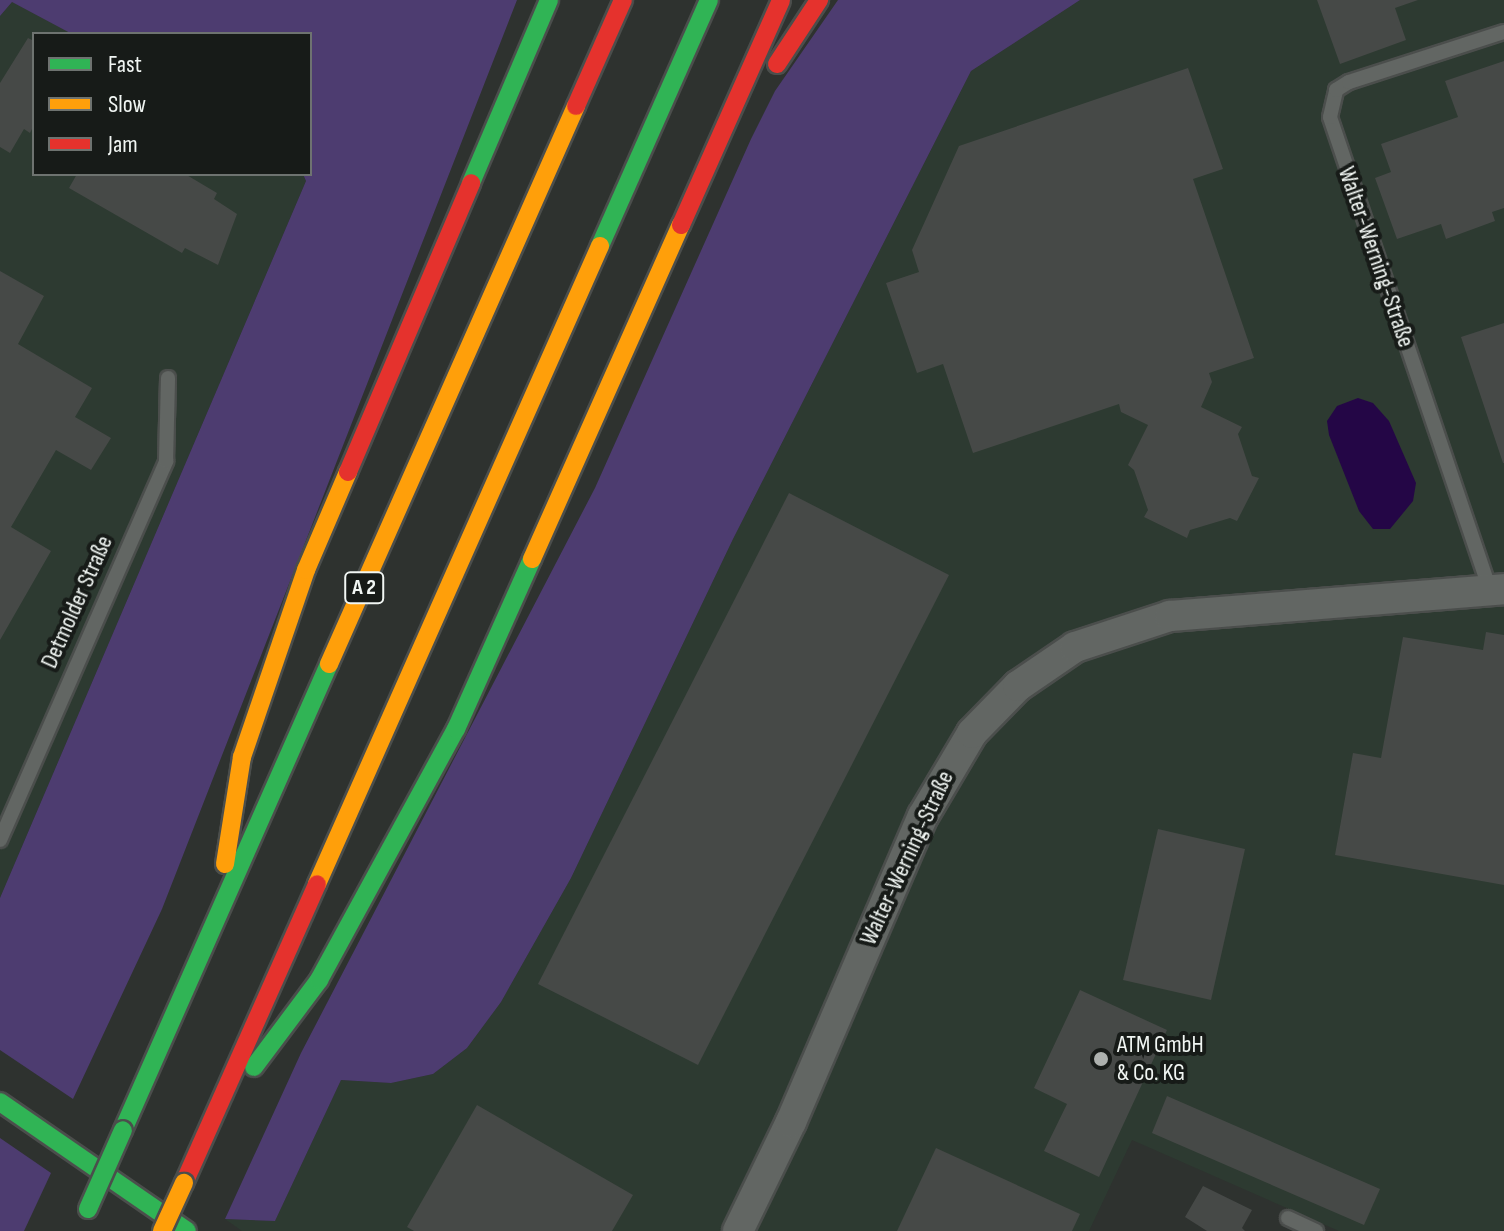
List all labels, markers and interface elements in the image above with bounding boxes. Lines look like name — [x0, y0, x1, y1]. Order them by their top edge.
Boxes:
legend — [32, 32, 312, 176]
text: Fast — [108, 50, 142, 79]
text: Slow — [108, 90, 146, 119]
text: Jam — [108, 130, 138, 159]
street label: Walter-Werning-Straße — [1332, 163, 1420, 351]
street label: Detmolder Straße — [35, 531, 119, 673]
road number: A 2 — [344, 570, 384, 606]
street label: Walter-Werning-Straße — [854, 766, 960, 950]
place label: ATM GmbH & Co. KG — [1117, 1031, 1204, 1087]
marker: ATM GmbH & Co. KG — [1092, 1050, 1110, 1068]

